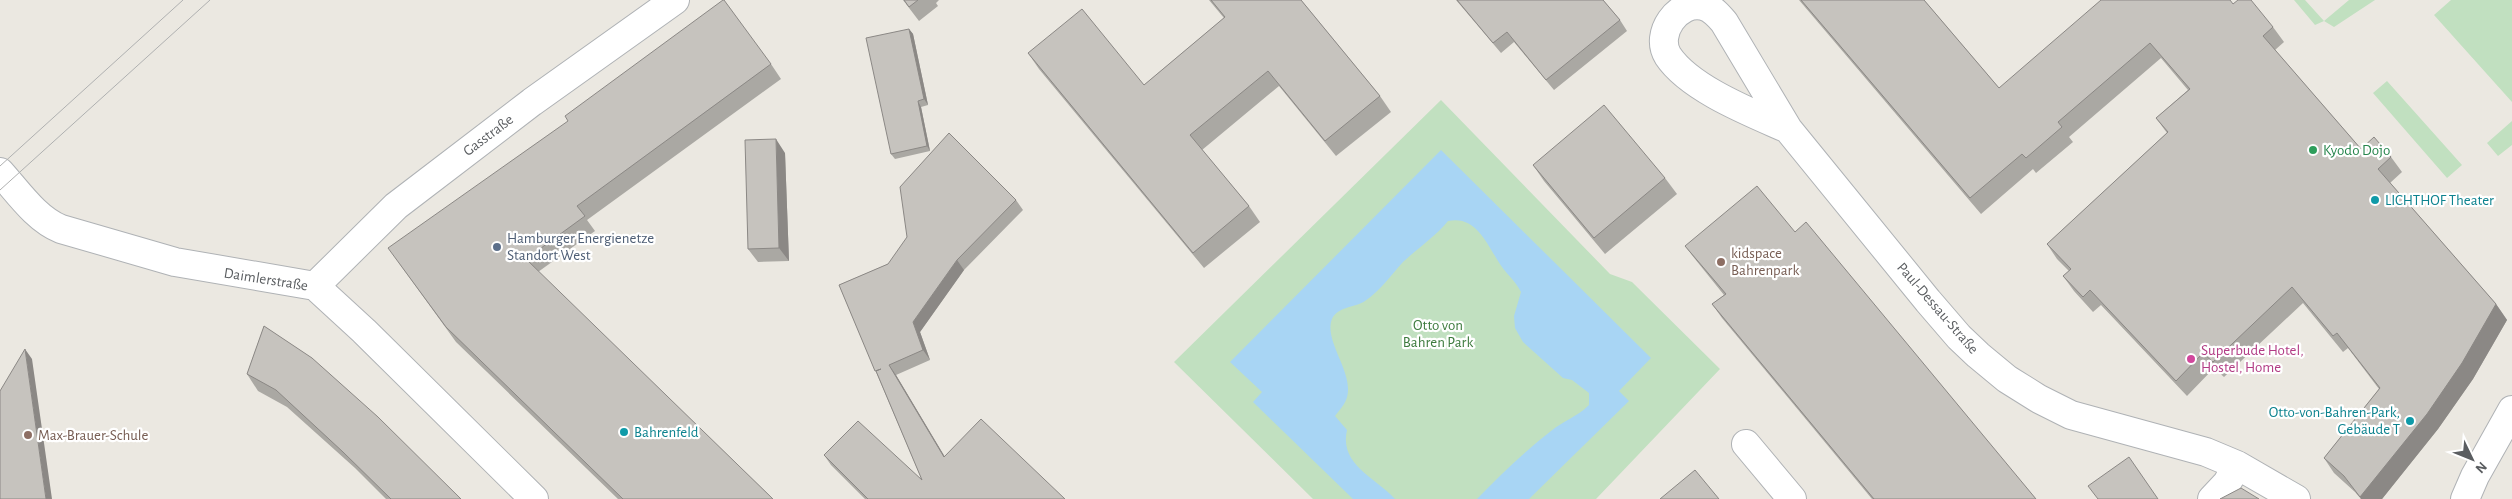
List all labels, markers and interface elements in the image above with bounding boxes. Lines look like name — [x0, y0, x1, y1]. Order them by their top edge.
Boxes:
street label: Gasstraße — [460, 112, 516, 159]
place label: Kyodo Dojo — [2323, 143, 2390, 158]
marker: Kyodo Dojo — [2307, 144, 2319, 156]
place label: LICHTHOF Theater — [2385, 193, 2494, 208]
marker: LICHTHOF Theater — [2369, 194, 2381, 206]
place label: Hamburger Energienetze Standort West — [507, 231, 654, 263]
marker: Hamburger Energienetze Standort West — [491, 241, 503, 253]
place label: kidspace Bahrenpark — [1731, 246, 1799, 278]
marker: kidspace Bahrenpark — [1715, 256, 1727, 268]
street label: Paul-Dessau-Straße — [1894, 260, 1981, 357]
street label: Daimlerstraße — [223, 265, 309, 294]
park label: Otto von Bahren Park — [1403, 318, 1473, 350]
place label: Superbude Hotel, Hostel, Home — [2201, 343, 2304, 375]
marker: Superbude Hotel, Hostel, Home — [2185, 353, 2197, 365]
place label: Otto-von-Bahren-Park, Gebäude T — [2269, 405, 2401, 437]
marker: Otto-von-Bahren-Park, Gebäude T — [2404, 415, 2416, 427]
place label: Bahrenfeld — [634, 425, 699, 440]
marker: Bahrenfeld — [618, 426, 630, 438]
place label: Max-Brauer-Schule — [38, 428, 149, 443]
marker: Max-Brauer-Schule — [22, 429, 34, 441]
north arrow — [2447, 434, 2497, 484]
text: N — [2472, 459, 2489, 476]

